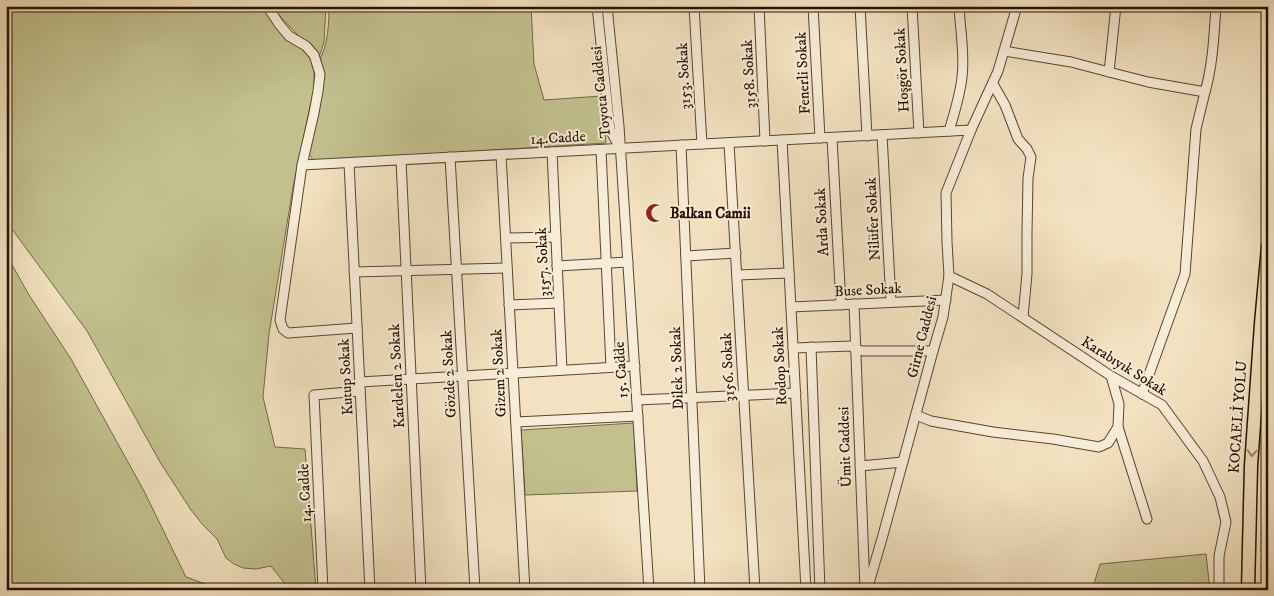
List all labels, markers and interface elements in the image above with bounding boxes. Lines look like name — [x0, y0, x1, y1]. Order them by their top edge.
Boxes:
street label: Hoşgör Sokak — [890, 27, 914, 113]
street label: Fenerli Sokak — [791, 31, 815, 115]
street label: 3158. Sokak — [738, 38, 760, 109]
street label: 3153. Sokak — [673, 41, 695, 110]
street label: Toyota Caddesi — [587, 45, 615, 139]
street label: 14.Cadde — [530, 127, 586, 149]
street label: Nilüfer Sokak — [861, 176, 885, 261]
street label: Arda Sokak — [811, 187, 833, 257]
mosque icon: Balkan Camii — [644, 202, 666, 224]
place label: Balkan Camii — [670, 204, 751, 223]
street label: 3157. Sokak — [532, 226, 554, 297]
street label: Buse Sokak — [834, 279, 903, 301]
street label: Girne Caddesi — [903, 294, 941, 380]
street label: Kardelen 2 Sokak — [385, 323, 409, 429]
street label: Dilek 2 Sokak — [666, 325, 688, 410]
street label: Rodop Sokak — [768, 325, 792, 406]
street label: Gizem 2 Sokak — [487, 328, 511, 418]
street label: Gözde 2 Sokak — [437, 329, 461, 419]
street label: 3156. Sokak — [717, 331, 739, 402]
street label: Karabıyık Sokak — [1078, 332, 1171, 400]
street label: Kutup Sokak — [334, 338, 357, 416]
street label: 15. Cadde — [610, 341, 632, 399]
street label: KOCAELİ YOLU — [1225, 360, 1251, 474]
street label: Ümit Caddesi — [834, 406, 856, 488]
one-way arrow — [1246, 449, 1257, 457]
street label: 14. Cadde — [294, 463, 316, 523]

